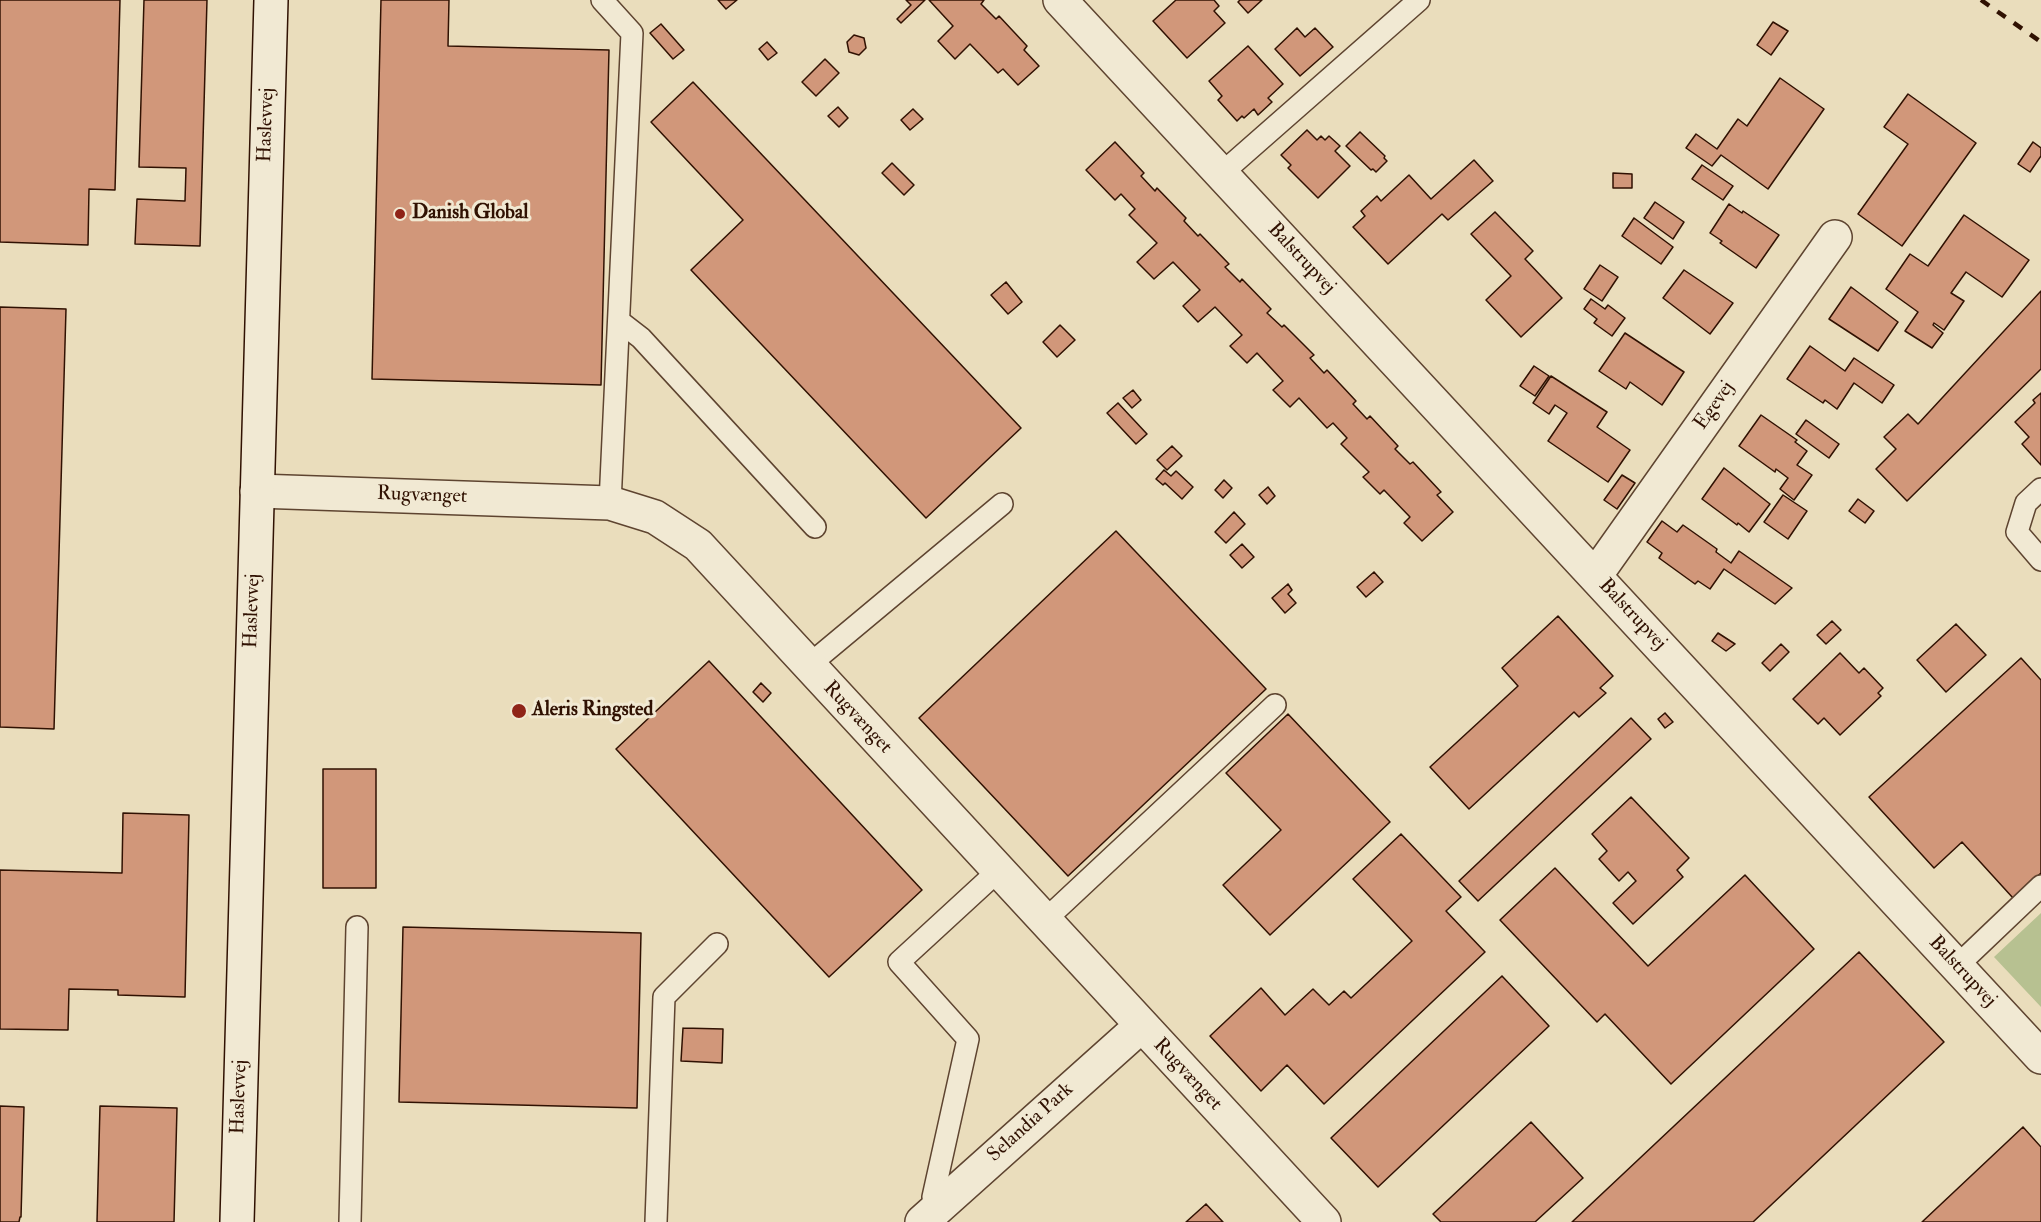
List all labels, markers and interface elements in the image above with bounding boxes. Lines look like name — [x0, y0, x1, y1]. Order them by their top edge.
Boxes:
street label: Haslevvej — [254, 87, 280, 163]
place label: Danish Global — [412, 202, 528, 226]
marker: Danish Global — [393, 207, 407, 221]
street label: Balstrupvej — [1262, 218, 1340, 300]
street label: Egevej — [1690, 377, 1740, 435]
street label: Rugvænget — [376, 482, 468, 510]
street label: Haslevvej — [240, 573, 266, 649]
street label: Balstrupvej — [1593, 574, 1671, 656]
street label: Rugvænget — [817, 677, 897, 759]
place label: Aleris Ringsted — [532, 699, 653, 723]
marker: Aleris Ringsted — [510, 702, 528, 720]
street label: Balstrupvej — [1923, 931, 2001, 1013]
street label: Rugvænget — [1147, 1034, 1227, 1116]
street label: Haslevvej — [227, 1059, 253, 1135]
street label: Selandia Park — [983, 1078, 1079, 1168]

